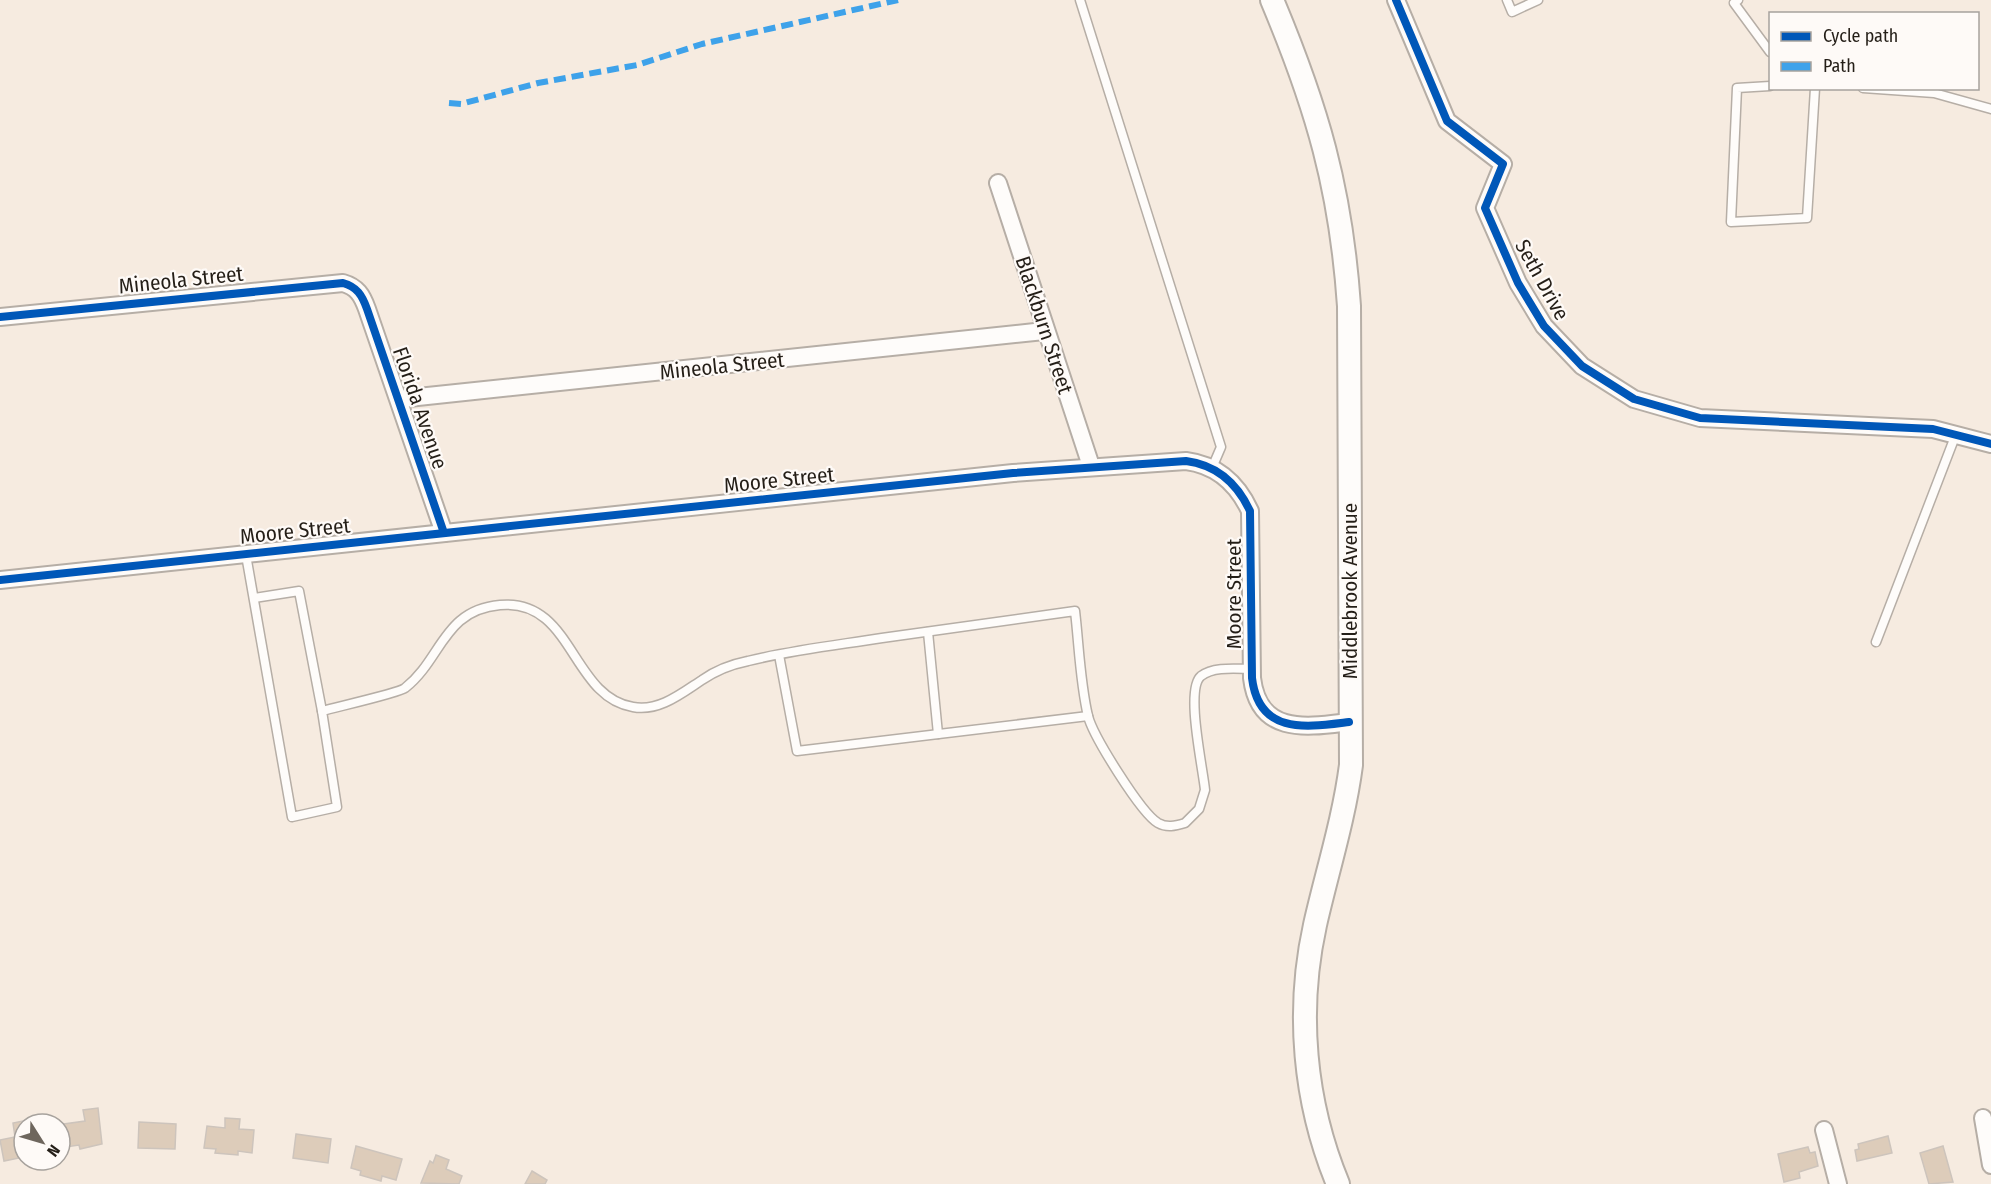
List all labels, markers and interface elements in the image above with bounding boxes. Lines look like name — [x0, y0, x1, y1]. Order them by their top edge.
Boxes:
legend — [1769, 12, 1979, 90]
text: Cycle path — [1823, 25, 1898, 47]
text: Path — [1823, 55, 1856, 77]
street label: Seth Drive — [1509, 235, 1575, 325]
street label: Blackburn Street — [1010, 253, 1079, 397]
street label: Mineola Street — [117, 261, 245, 299]
street label: Florida Avenue — [387, 343, 453, 473]
street label: Mineola Street — [658, 347, 786, 385]
street label: Moore Street — [723, 461, 836, 499]
street label: Middlebrook Avenue — [1337, 503, 1363, 679]
street label: Moore Street — [239, 512, 352, 550]
street label: Moore Street — [1221, 539, 1247, 649]
north arrow — [12, 1112, 72, 1172]
text: N — [43, 1141, 64, 1160]

